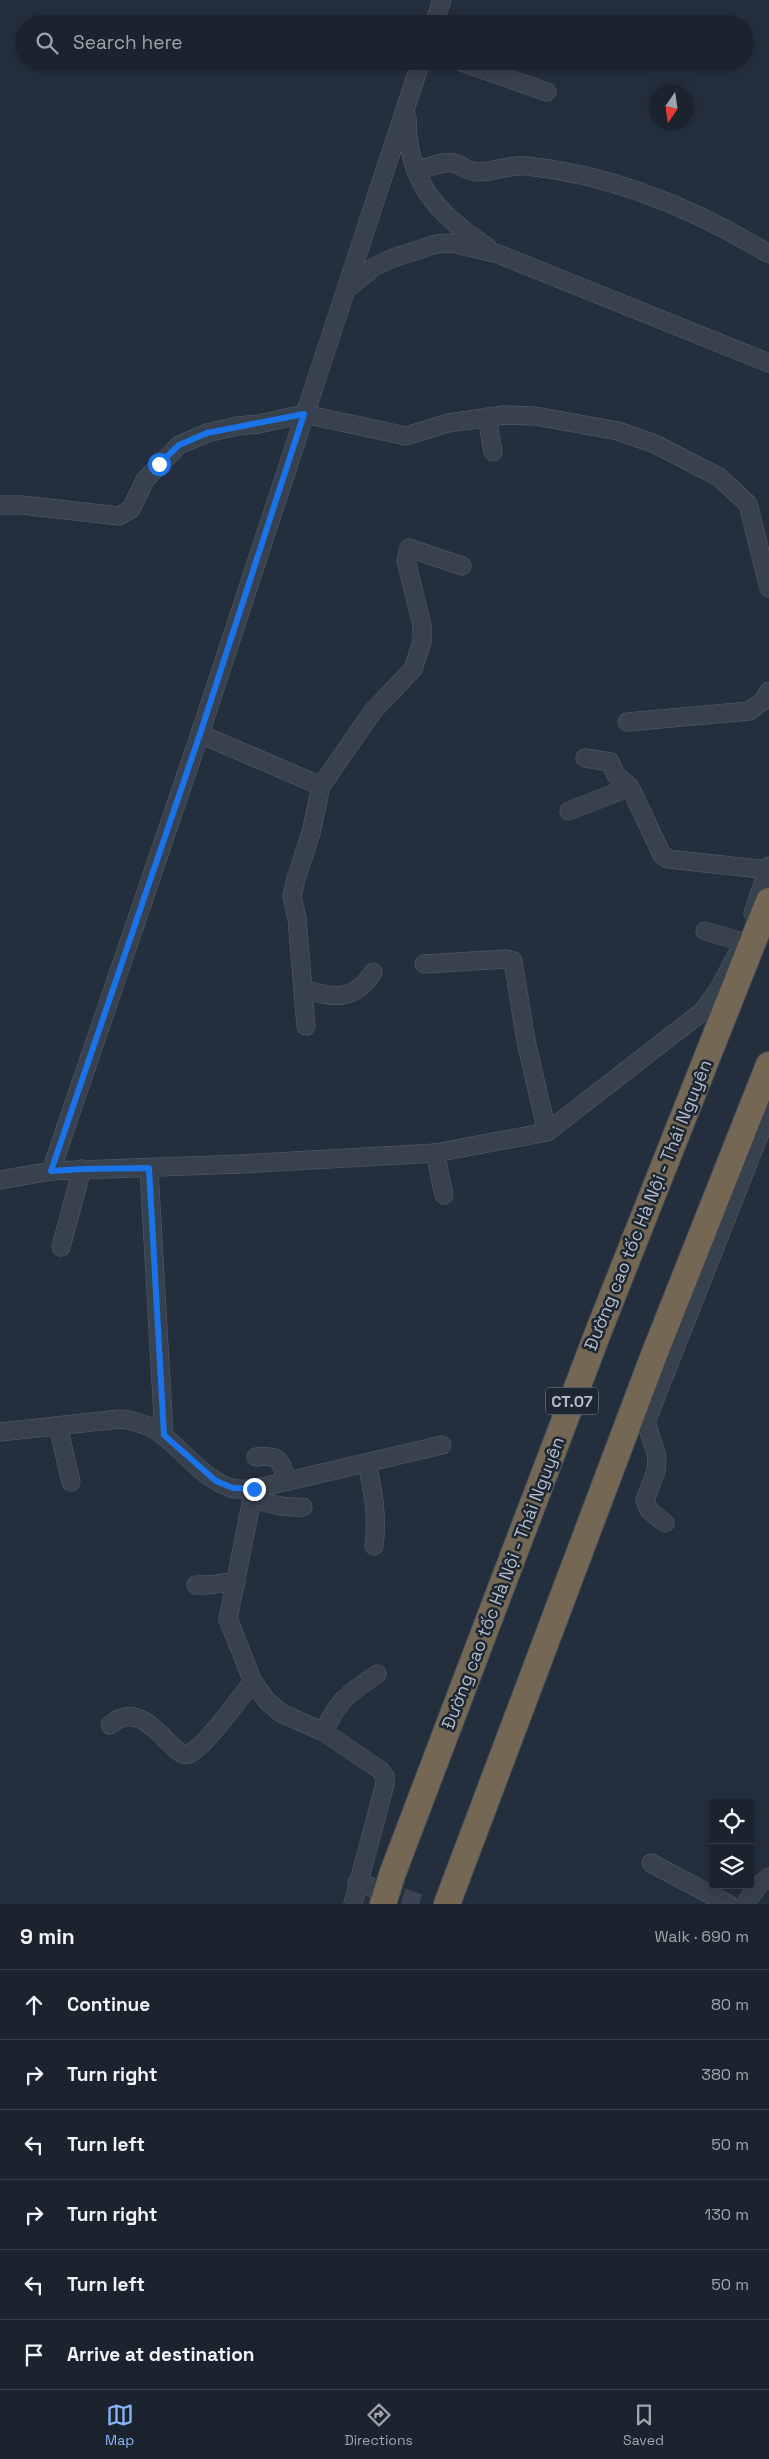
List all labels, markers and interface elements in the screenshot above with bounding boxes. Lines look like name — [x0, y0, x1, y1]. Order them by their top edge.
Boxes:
search box — [15, 15, 754, 70]
icon: search — [33, 29, 61, 57]
text: Search here — [73, 30, 183, 55]
north arrow — [649, 85, 694, 130]
route start — [148, 453, 171, 476]
street label: Đường cao tốc Hà Nội - Thái Nguyên — [579, 1056, 717, 1354]
road number: CT.07 — [546, 1388, 598, 1414]
street label: Đường cao tốc Hà Nội - Thái Nguyên — [436, 1433, 569, 1732]
route end — [243, 1478, 266, 1501]
map controls — [709, 1799, 754, 1889]
button: locate — [709, 1799, 754, 1844]
button: layers — [709, 1844, 754, 1889]
text: 9 min — [20, 1923, 75, 1950]
text: Walk · 690 m — [655, 1926, 749, 1947]
icon: ahead — [20, 1991, 48, 2019]
text: Continue — [67, 1992, 150, 2017]
text: 80 m — [711, 1994, 749, 2015]
icon: right — [20, 2061, 48, 2089]
text: Turn right — [67, 2062, 157, 2087]
text: 380 m — [701, 2064, 749, 2085]
icon: left — [20, 2131, 48, 2159]
text: Turn left — [67, 2132, 145, 2157]
text: 50 m — [711, 2134, 749, 2155]
icon: right — [20, 2201, 48, 2229]
text: Turn right — [67, 2202, 157, 2227]
text: 130 m — [705, 2204, 749, 2225]
icon: left — [20, 2271, 48, 2299]
text: Turn left — [67, 2272, 145, 2297]
text: 50 m — [711, 2274, 749, 2295]
icon: arrive — [20, 2341, 48, 2369]
text: Arrive at destination — [67, 2342, 255, 2367]
tab: Map — [105, 2401, 134, 2449]
tab: Directions — [344, 2401, 413, 2449]
tab: Saved — [623, 2401, 664, 2449]

